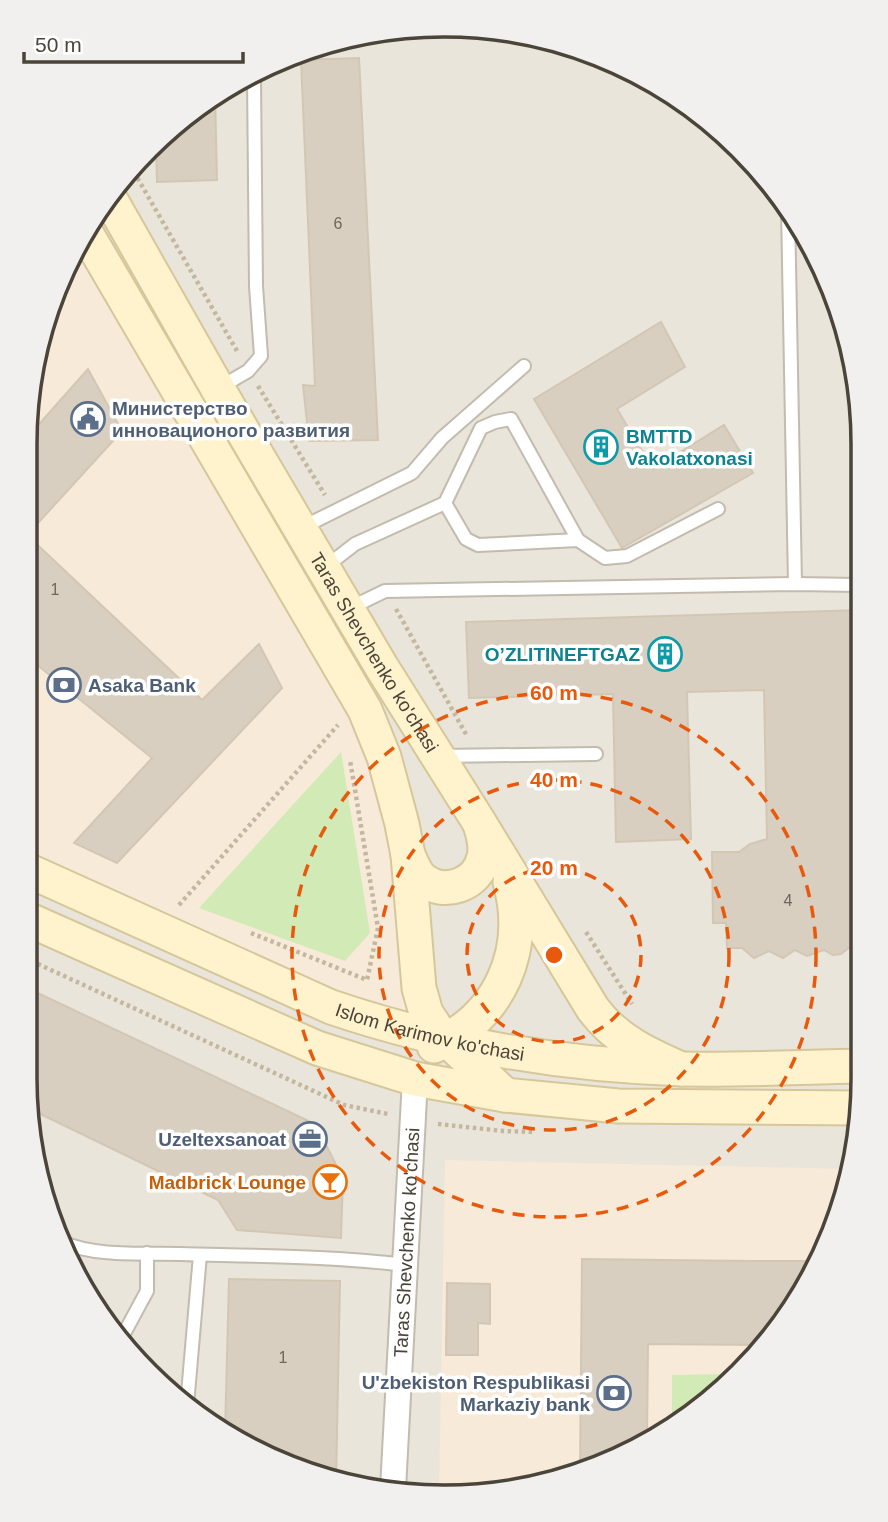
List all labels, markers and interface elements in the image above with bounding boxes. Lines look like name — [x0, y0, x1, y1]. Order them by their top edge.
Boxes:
scale bar — [24, 21, 243, 65]
text: 50 m — [35, 33, 82, 56]
house number: 6 — [334, 215, 343, 232]
place label: Министерство инновационого развития — [112, 398, 350, 441]
public building icon: Министерство инновационого развития — [69, 400, 107, 438]
place label: BMTTD Vakolatxonasi — [626, 426, 753, 469]
building icon: BMTTD Vakolatxonasi — [582, 428, 620, 466]
street label: Taras Shevchenko ko'chasi — [306, 549, 443, 756]
house number: 1 — [51, 581, 60, 598]
building icon: O’ZLITINEFTGAZ — [646, 635, 684, 673]
place label: O’ZLITINEFTGAZ — [485, 644, 640, 665]
bank icon: Asaka Bank — [45, 666, 83, 704]
place label: Asaka Bank — [88, 675, 196, 696]
text: 60 m — [530, 681, 578, 704]
text: 40 m — [530, 768, 578, 791]
text: 20 m — [530, 856, 578, 879]
house number: 4 — [784, 892, 793, 909]
centre of rings — [542, 943, 566, 967]
street label: Islom Karimov ko'chasi — [333, 999, 526, 1065]
office icon: Uzeltexsanoat — [291, 1120, 329, 1158]
street label: Taras Shevchenko ko'chasi — [390, 1127, 423, 1358]
place label: Uzeltexsanoat — [158, 1129, 287, 1150]
bar icon: Madbrick Lounge — [311, 1163, 349, 1201]
place label: Madbrick Lounge — [149, 1172, 306, 1193]
house number: 1 — [279, 1349, 288, 1366]
place label: U'zbekiston Respublikasi Markaziy bank — [362, 1372, 590, 1415]
bank icon: U'zbekiston Respublikasi Markaziy bank — [595, 1374, 633, 1412]

